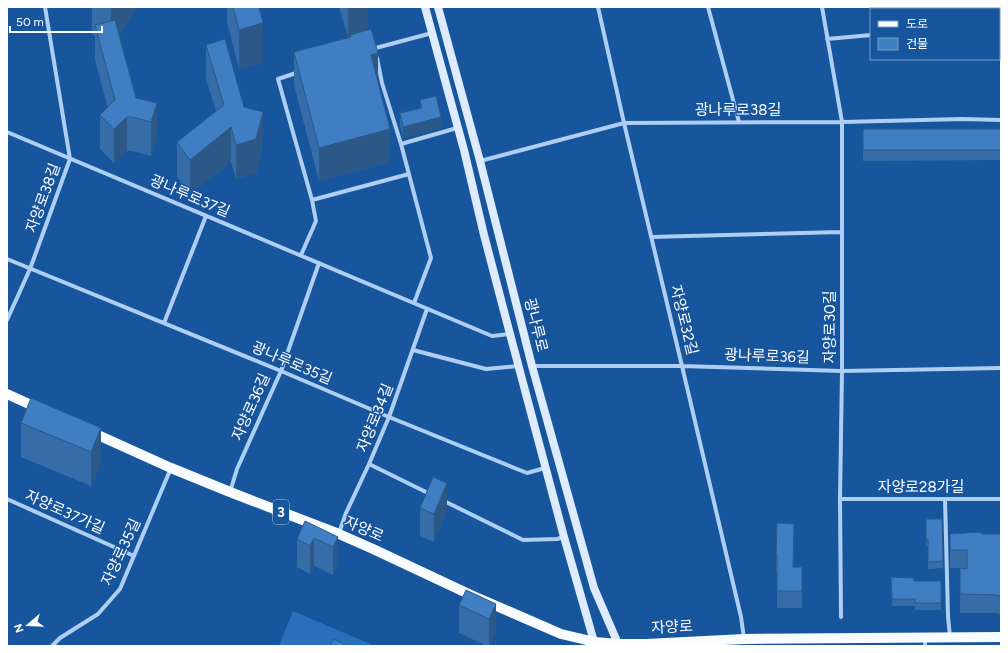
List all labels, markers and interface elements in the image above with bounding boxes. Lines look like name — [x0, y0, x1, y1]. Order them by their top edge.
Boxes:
scale bar — [10, 8, 102, 34]
legend — [870, 8, 1000, 60]
text: 50 m — [16, 15, 44, 29]
text: 도로 — [906, 17, 928, 31]
text: 건물 — [906, 37, 928, 51]
street label: 광나루로38길 — [695, 101, 781, 119]
street label: 자양로38길 — [22, 161, 64, 235]
street label: 광나루로37길 — [147, 171, 233, 221]
street label: 자양로32길 — [667, 283, 701, 357]
street label: 자양로30길 — [821, 291, 839, 363]
street label: 광나루로 — [521, 296, 551, 354]
street label: 광나루로35길 — [249, 338, 335, 388]
street label: 광나루로36길 — [724, 346, 810, 366]
street label: 자양로36길 — [228, 371, 274, 443]
street label: 자양로34길 — [353, 381, 397, 455]
street label: 자양로28가길 — [878, 478, 964, 496]
street label: 자양로37가길 — [22, 486, 108, 538]
road number: 3 — [273, 500, 289, 524]
street label: 자양로 — [341, 512, 387, 546]
street label: 자양로35길 — [98, 516, 144, 588]
north arrow — [8, 605, 48, 645]
street label: 자양로 — [651, 617, 693, 637]
text: N — [11, 622, 27, 634]

